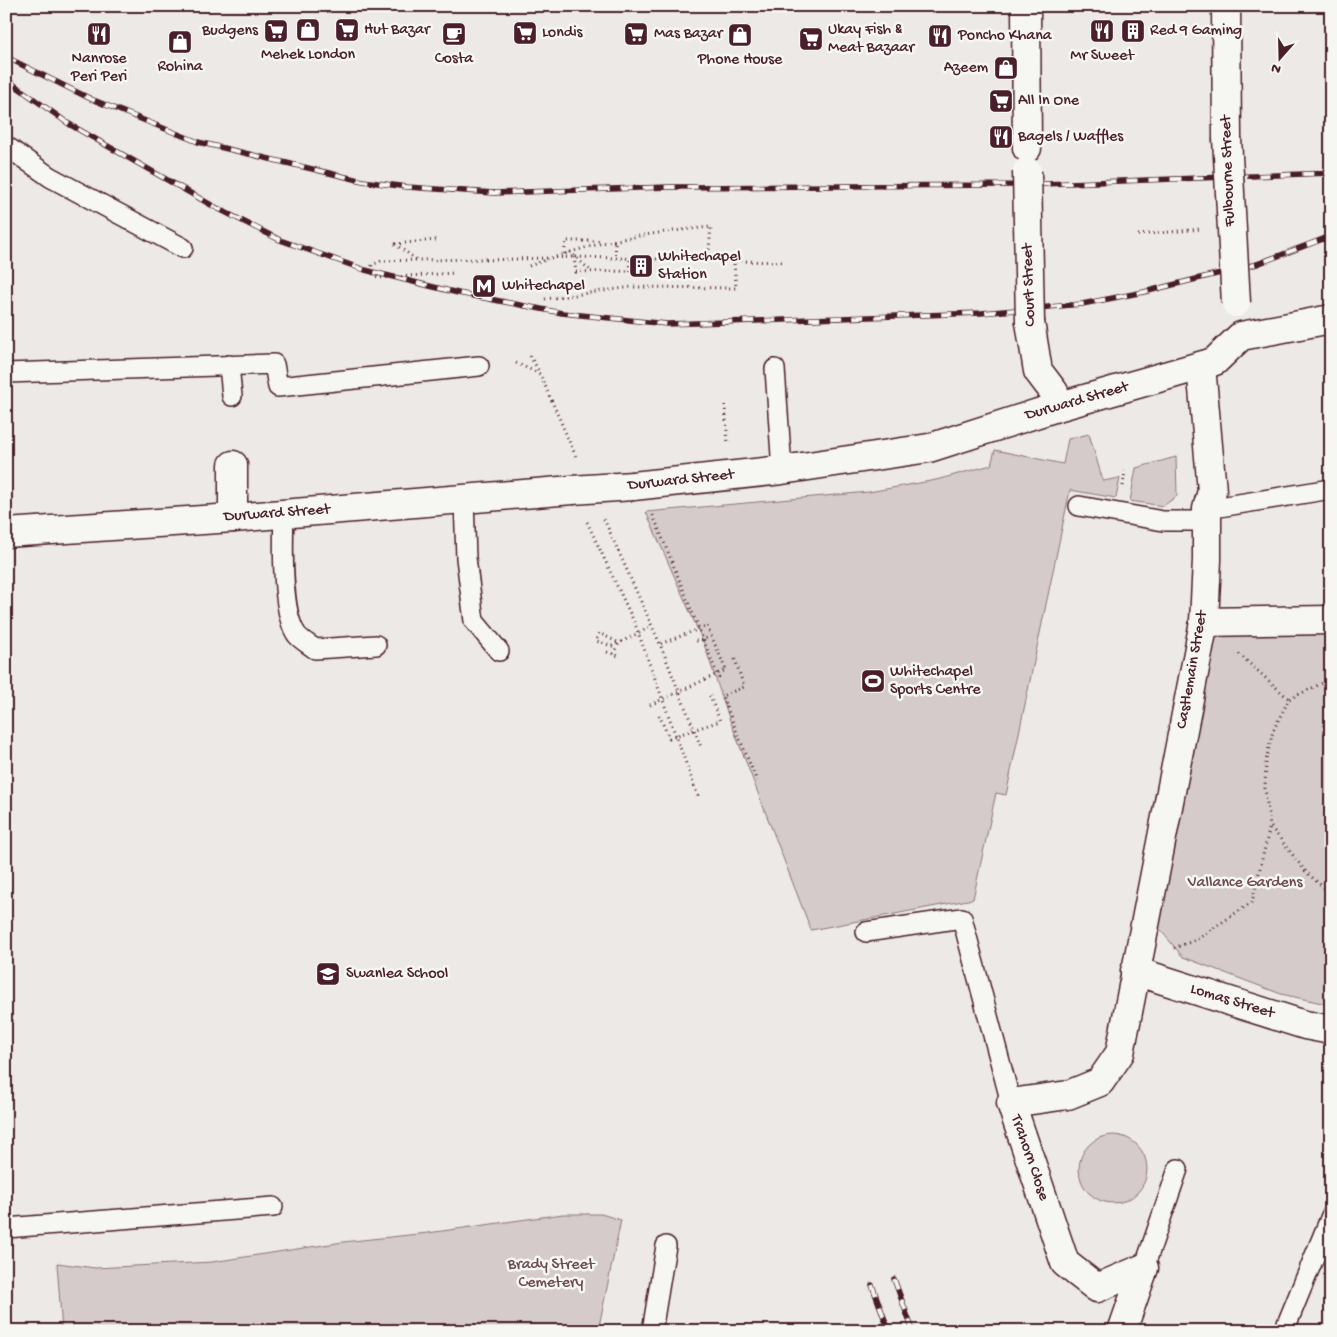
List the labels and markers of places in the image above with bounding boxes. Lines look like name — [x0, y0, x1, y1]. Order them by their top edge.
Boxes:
shop icon: Mehek London — [295, 17, 321, 43]
supermarket icon: Hut Bazar — [334, 17, 360, 43]
supermarket icon: Budgens — [263, 18, 289, 44]
restaurant icon: Mr Sweet — [1089, 18, 1115, 44]
building icon: Red 9 Gaming — [1120, 18, 1146, 44]
supermarket icon: Londis — [512, 20, 538, 46]
restaurant icon: Nanrose Peri Peri — [86, 21, 112, 47]
place label: Hut Bazar — [364, 21, 431, 40]
cafe icon: Costa — [441, 21, 467, 47]
supermarket icon: Mas Bazar — [623, 21, 649, 47]
place label: Ukay Fish & Meat Bazaar — [828, 21, 915, 58]
place label: Budgens — [201, 22, 259, 41]
shop icon: Phone House — [727, 22, 753, 48]
place label: Red 9 Gaming — [1150, 22, 1242, 41]
restaurant icon: Poncho Khana — [927, 23, 953, 49]
place label: Londis — [542, 24, 584, 43]
place label: Mas Bazar — [654, 25, 724, 44]
supermarket icon: Ukay Fish & Meat Bazaar — [798, 26, 824, 52]
place label: Poncho Khana — [957, 27, 1053, 46]
shop icon: Rohina — [167, 29, 193, 55]
place label: Mehek London — [261, 46, 355, 65]
place label: Mr Sweet — [1070, 47, 1135, 66]
place label: Nanrose Peri Peri — [70, 50, 127, 87]
place label: Costa — [435, 50, 474, 69]
place label: Phone House — [697, 51, 783, 70]
shop icon: Azeem — [993, 55, 1019, 81]
place label: Rohina — [157, 58, 204, 77]
place label: Azeem — [944, 59, 989, 78]
supermarket icon: All In One — [988, 88, 1014, 114]
place label: All In One — [1018, 92, 1080, 111]
restaurant icon: Bagels / Waffles — [988, 124, 1014, 150]
place label: Bagels / Waffles — [1017, 128, 1124, 147]
place label: Whitechapel Station — [658, 248, 741, 285]
building icon: Whitechapel Station — [628, 253, 654, 279]
metro station icon: Whitechapel — [471, 273, 497, 299]
place label: Whitechapel — [502, 277, 585, 296]
place label: Whitechapel Sports Centre — [890, 663, 981, 700]
sports icon: Whitechapel Sports Centre — [860, 668, 886, 694]
school or university icon: Swanlea School — [315, 961, 341, 987]
place label: Swanlea School — [346, 965, 448, 984]

